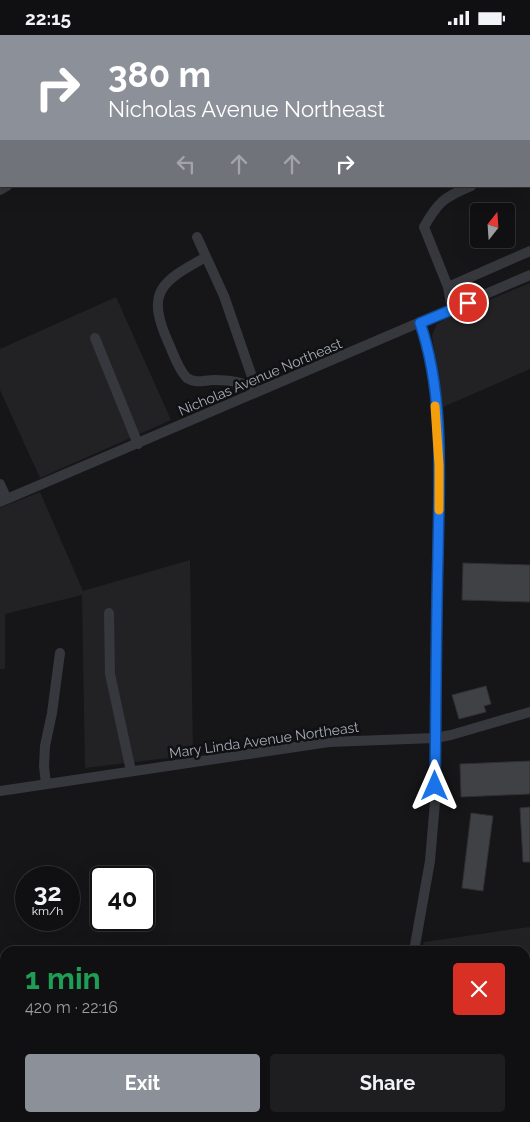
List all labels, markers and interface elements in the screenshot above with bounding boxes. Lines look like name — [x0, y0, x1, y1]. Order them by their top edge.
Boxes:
text: 22:15 — [25, 7, 71, 29]
text: 380 m — [108, 54, 211, 95]
icon: right — [25, 55, 90, 120]
text: Nicholas Avenue Northeast — [108, 96, 385, 122]
icon: left — [172, 150, 200, 178]
icon: ahead — [225, 150, 253, 178]
icon: ahead — [278, 150, 306, 178]
icon: right — [331, 150, 359, 178]
north arrow — [470, 203, 515, 247]
map controls — [470, 203, 515, 248]
pin — [447, 282, 489, 324]
icon: arrive — [454, 289, 482, 317]
street label: Nicholas Avenue Northeast — [176, 335, 344, 419]
street label: Mary Linda Avenue Northeast — [168, 719, 360, 761]
position arrow — [408, 759, 460, 811]
speed limit sign: 40 — [90, 866, 155, 931]
text: 32 — [33, 877, 62, 907]
text: km/h — [32, 904, 63, 918]
text: 1 min — [25, 961, 101, 996]
button: close — [453, 963, 505, 1015]
text: 420 m · 22:16 — [25, 998, 118, 1017]
button: Exit — [25, 1054, 260, 1112]
button: Share — [270, 1054, 505, 1112]

